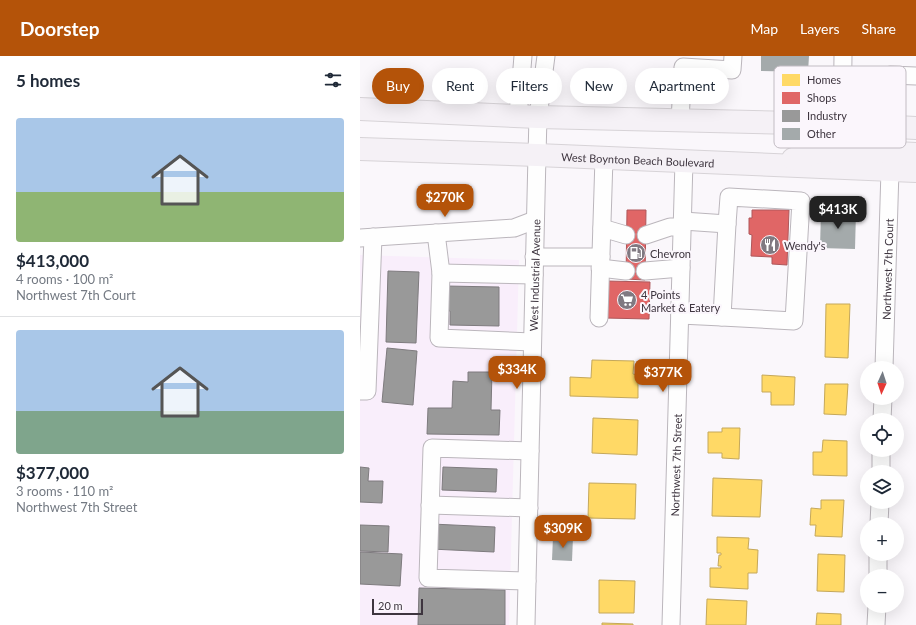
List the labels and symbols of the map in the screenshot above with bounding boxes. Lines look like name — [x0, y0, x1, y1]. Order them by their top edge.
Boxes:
legend — [774, 66, 906, 148]
text: Homes — [807, 73, 841, 86]
text: Shops — [807, 91, 836, 104]
text: Industry — [807, 109, 847, 122]
text: Other — [807, 127, 836, 140]
street label: West Boynton Beach Boulevard — [561, 150, 715, 169]
pin: $270K — [417, 184, 473, 218]
pin: $413K — [810, 196, 866, 230]
street label: Northwest 7th Court — [879, 218, 895, 320]
street label: West Industrial Avenue — [526, 219, 542, 331]
restaurant icon: Wendy's — [759, 234, 781, 256]
place label: Wendy's — [784, 239, 826, 252]
fuel station icon: Chevron — [625, 242, 647, 264]
place label: Chevron — [650, 247, 691, 260]
place label: 4 Points Market & Eatery — [641, 288, 720, 314]
supermarket icon: 4 Points Market & Eatery — [616, 289, 638, 311]
pin: $334K — [489, 356, 545, 390]
pin: $377K — [635, 359, 691, 393]
north arrow — [860, 361, 904, 405]
street label: Northwest 7th Street — [668, 413, 683, 517]
pin: $309K — [535, 515, 591, 549]
scale bar — [372, 597, 423, 616]

